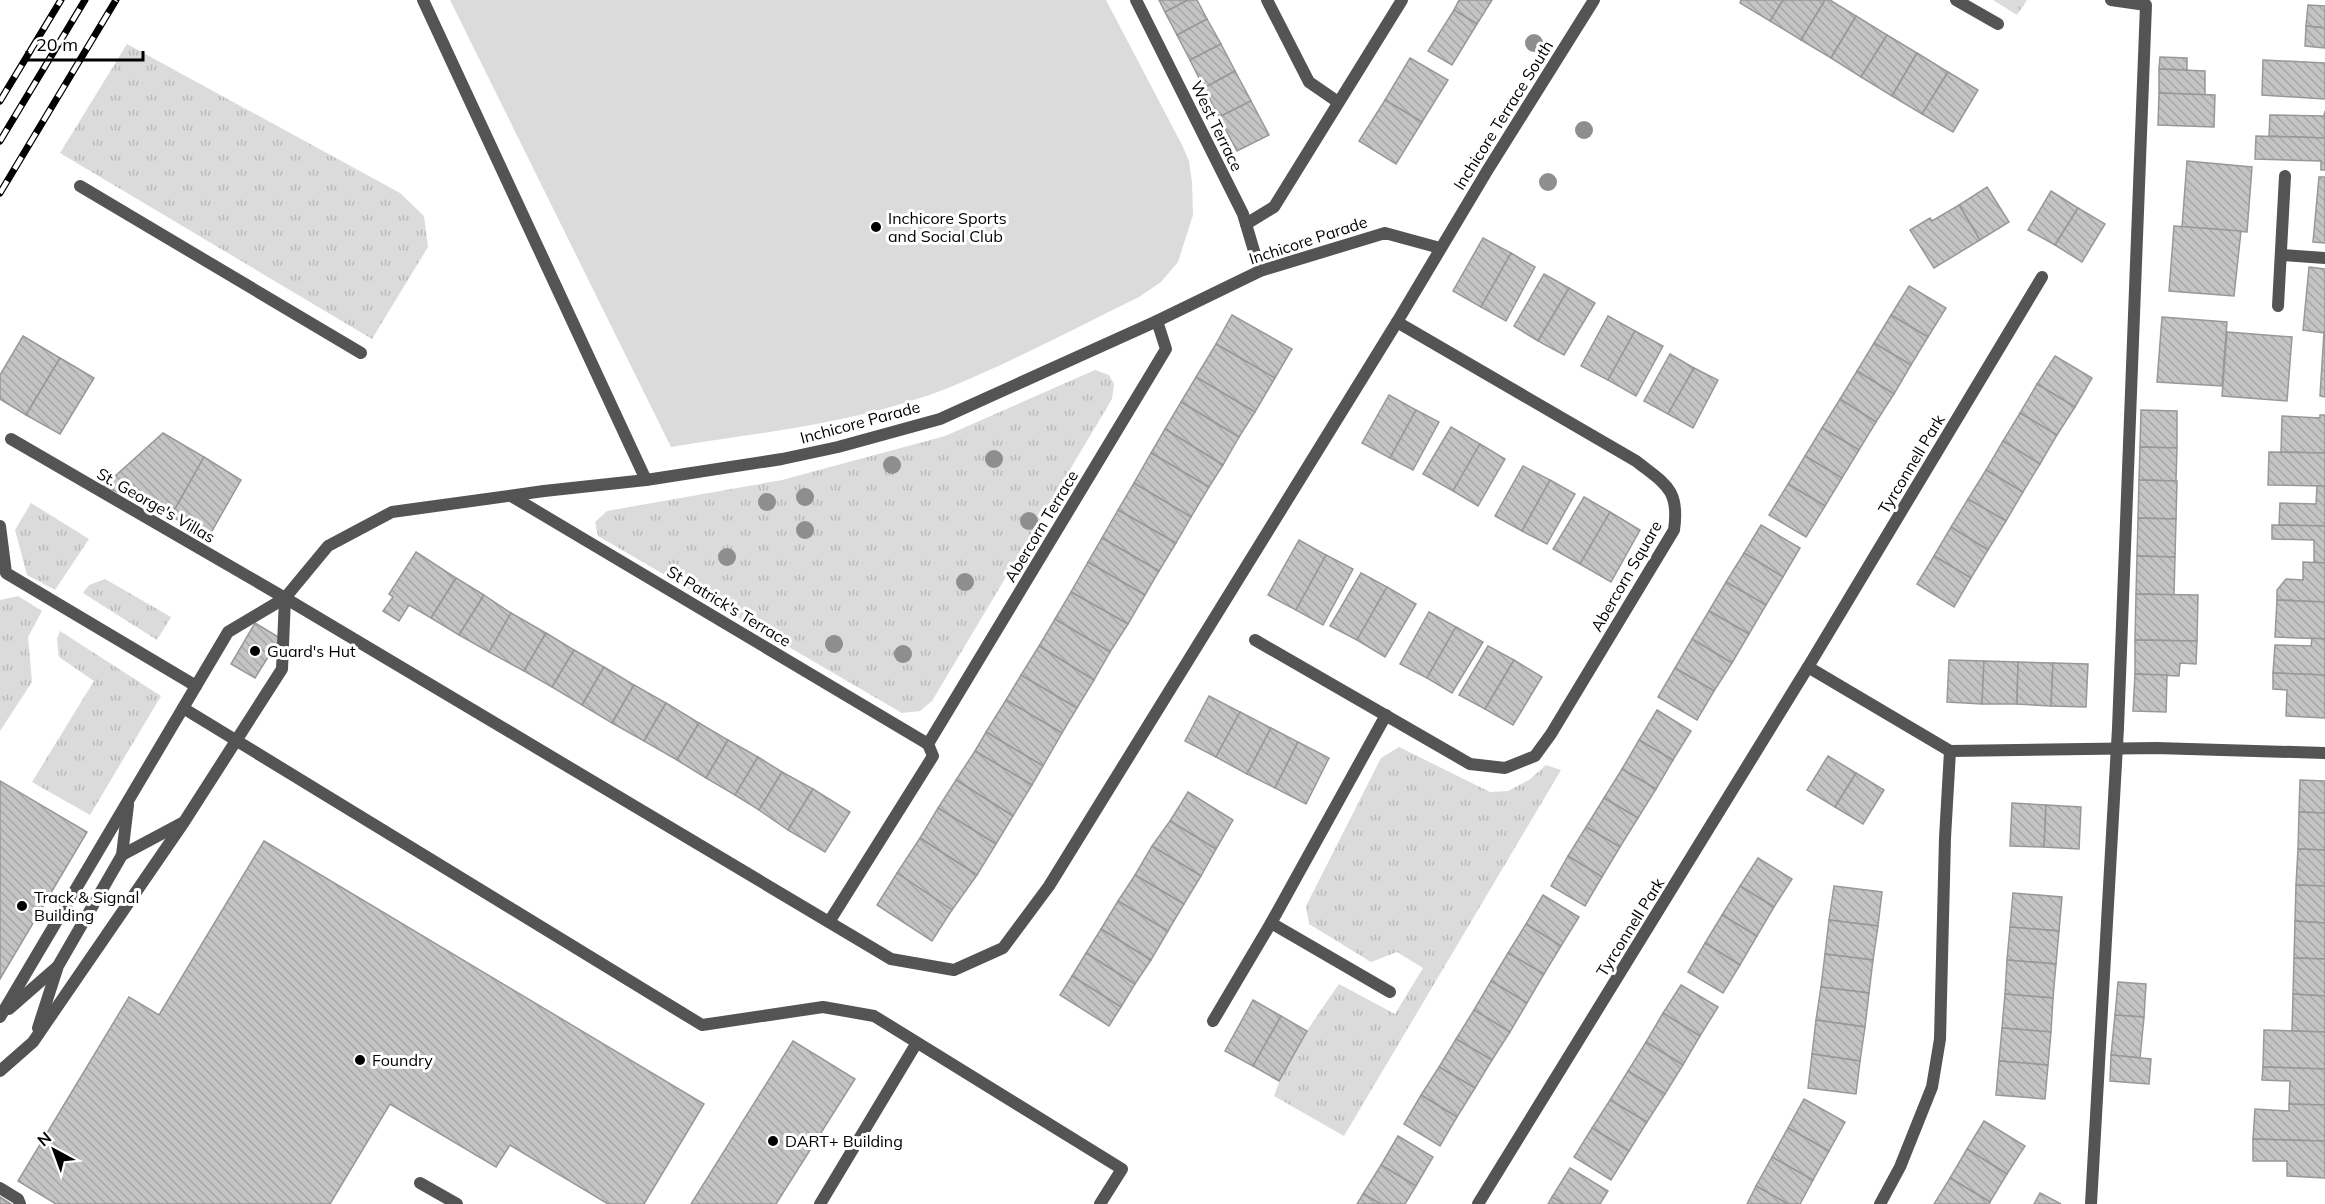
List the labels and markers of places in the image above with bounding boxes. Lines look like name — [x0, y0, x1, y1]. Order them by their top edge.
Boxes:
place label: Inchicore Sports and Social Club — [888, 208, 1007, 246]
marker: Inchicore Sports and Social Club — [869, 220, 883, 234]
place label: Guard's Hut — [267, 641, 356, 661]
marker: Guard's Hut — [248, 644, 262, 658]
place label: Track & Signal Building — [34, 887, 139, 925]
marker: Track & Signal Building — [15, 899, 29, 913]
place label: Foundry — [372, 1050, 433, 1070]
marker: Foundry — [353, 1053, 367, 1067]
place label: DART+ Building — [785, 1131, 903, 1151]
marker: DART+ Building — [766, 1134, 780, 1148]

